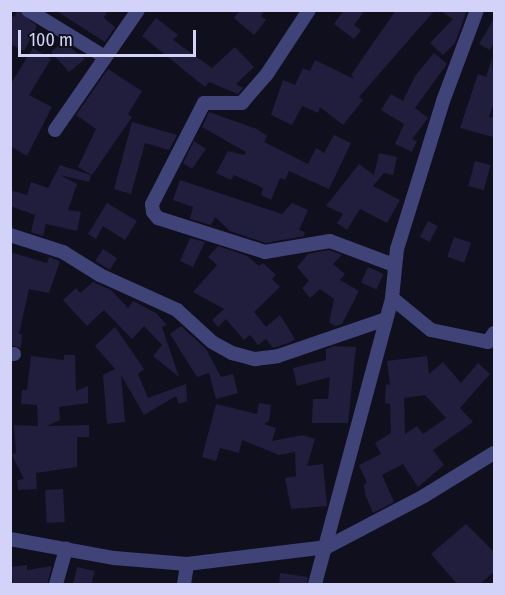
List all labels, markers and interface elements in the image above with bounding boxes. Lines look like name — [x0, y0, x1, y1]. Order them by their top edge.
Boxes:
scale bar — [21, 18, 200, 56]
text: 100 m — [29, 29, 73, 51]

